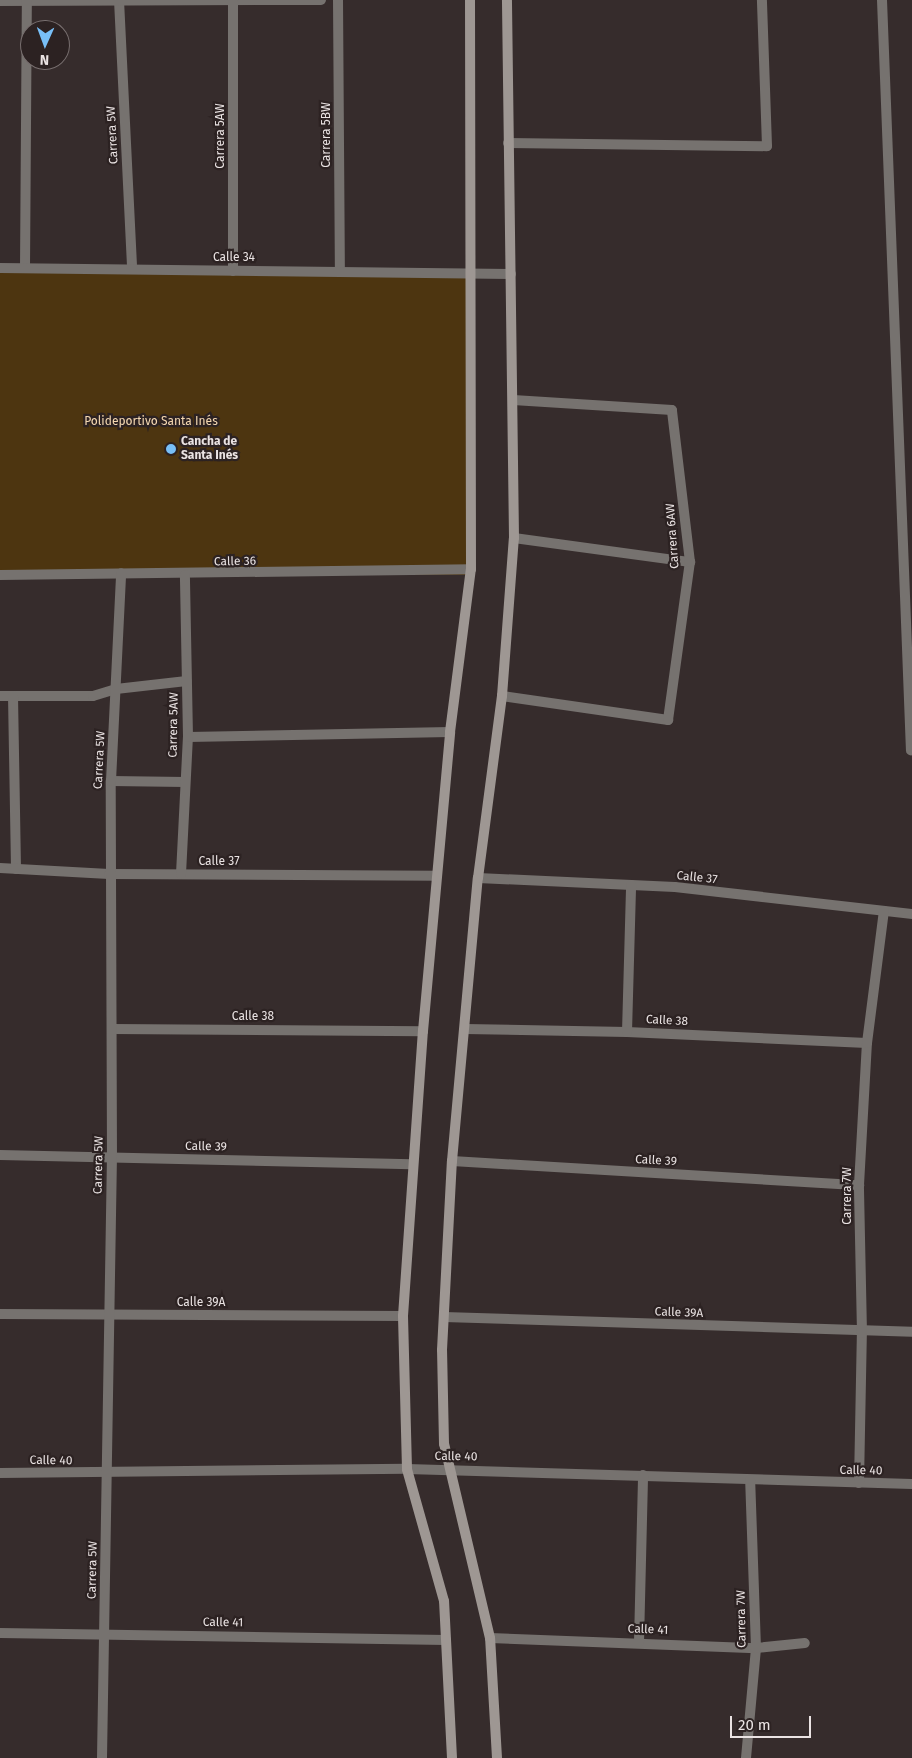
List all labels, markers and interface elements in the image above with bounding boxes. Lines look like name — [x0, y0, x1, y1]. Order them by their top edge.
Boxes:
north arrow — [20, 20, 70, 70]
text: N — [40, 51, 49, 68]
street label: Carrera 5BW — [320, 102, 334, 168]
street label: Carrera 5AW — [214, 103, 228, 169]
street label: Carrera 5W — [104, 106, 122, 164]
street label: Calle 34 — [213, 251, 255, 265]
park label: Polideportivo Santa Inés — [84, 415, 218, 429]
place label: Cancha de Santa Inés — [181, 435, 238, 463]
marker: Cancha de Santa Inés — [165, 443, 177, 455]
street label: Carrera 6AW — [664, 503, 682, 569]
street label: Calle 36 — [214, 554, 256, 570]
street label: Carrera 5AW — [166, 692, 182, 758]
street label: Carrera 5W — [91, 731, 109, 789]
street label: Calle 37 — [199, 855, 239, 869]
street label: Calle 37 — [676, 869, 718, 887]
street label: Calle 38 — [232, 1010, 274, 1024]
street label: Calle 38 — [646, 1013, 688, 1029]
street label: Carrera 5W — [91, 1136, 107, 1194]
street label: Calle 39 — [185, 1139, 227, 1155]
street label: Calle 39 — [635, 1153, 677, 1169]
street label: Carrera 7W — [841, 1167, 855, 1225]
street label: Calle 39A — [177, 1296, 225, 1310]
street label: Calle 39A — [654, 1305, 704, 1321]
street label: Calle 40 — [434, 1449, 478, 1465]
street label: Calle 40 — [29, 1453, 73, 1469]
street label: Calle 40 — [839, 1463, 883, 1479]
street label: Carrera 5W — [85, 1541, 101, 1599]
street label: Carrera 7W — [734, 1590, 750, 1648]
street label: Calle 41 — [203, 1615, 243, 1631]
street label: Calle 41 — [627, 1622, 669, 1638]
scale bar — [732, 1706, 813, 1738]
text: 20 m — [738, 1716, 771, 1734]

